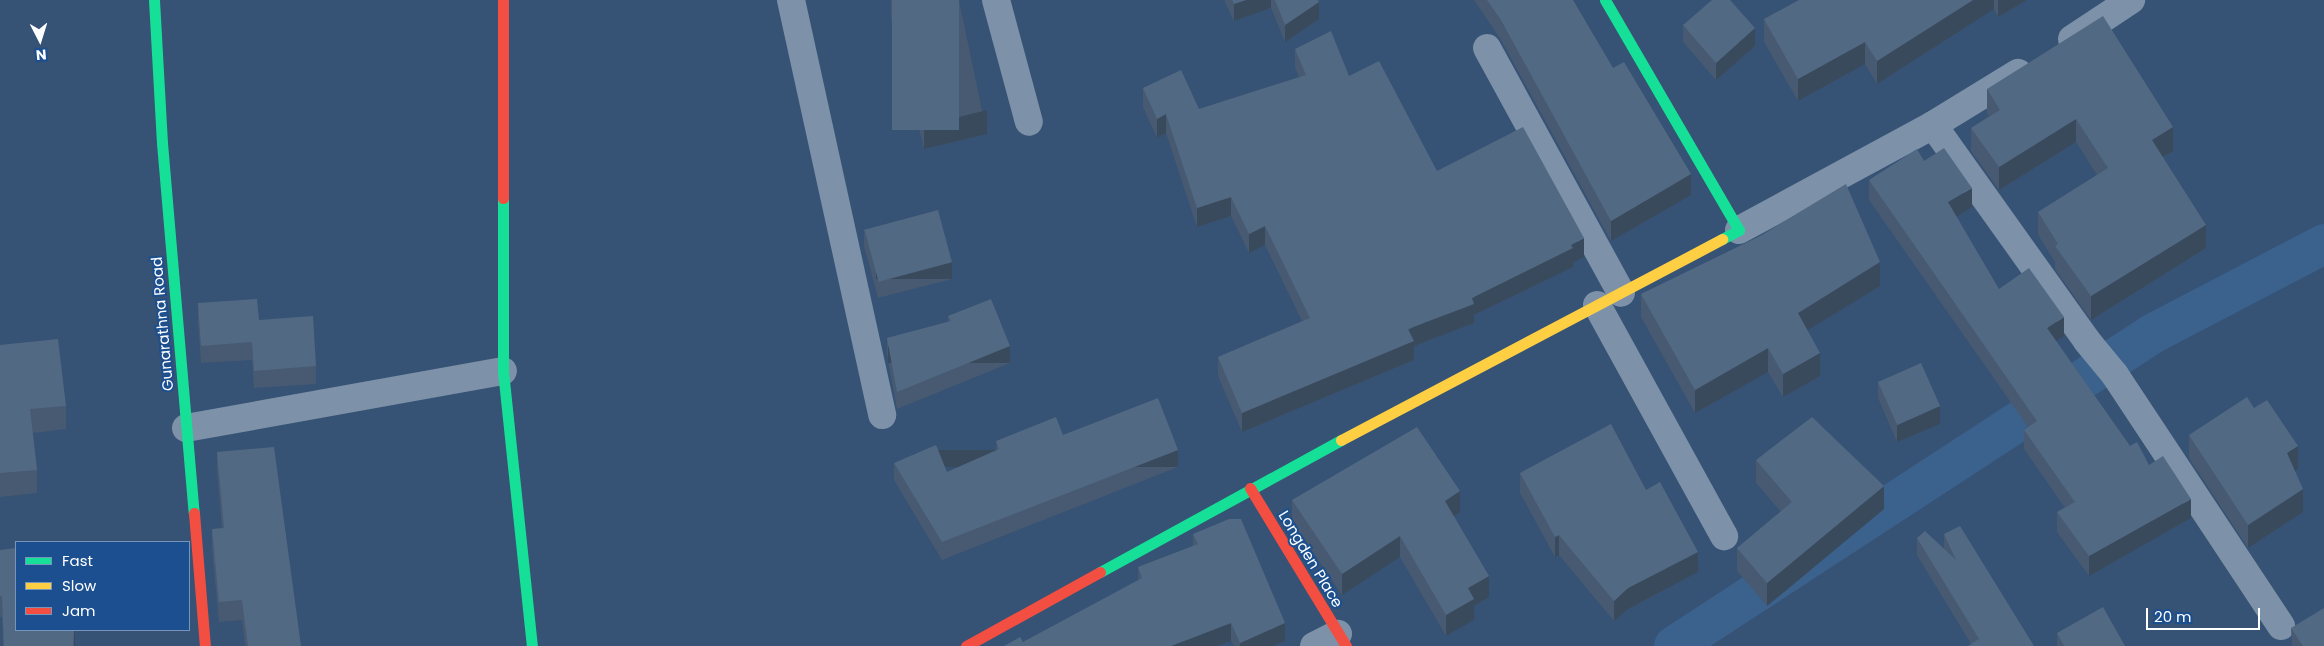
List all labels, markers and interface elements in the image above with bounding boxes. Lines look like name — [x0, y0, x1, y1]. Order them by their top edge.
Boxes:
north arrow — [15, 15, 65, 65]
text: N — [35, 45, 47, 65]
street label: Gunarathna Road — [147, 256, 177, 392]
street label: Longden Place — [1275, 507, 1347, 611]
legend — [15, 541, 190, 631]
text: Fast — [62, 550, 93, 571]
text: Slow — [62, 575, 96, 596]
scale bar — [2149, 598, 2263, 630]
text: Jam — [62, 600, 96, 621]
text: 20 m — [2154, 606, 2192, 627]

